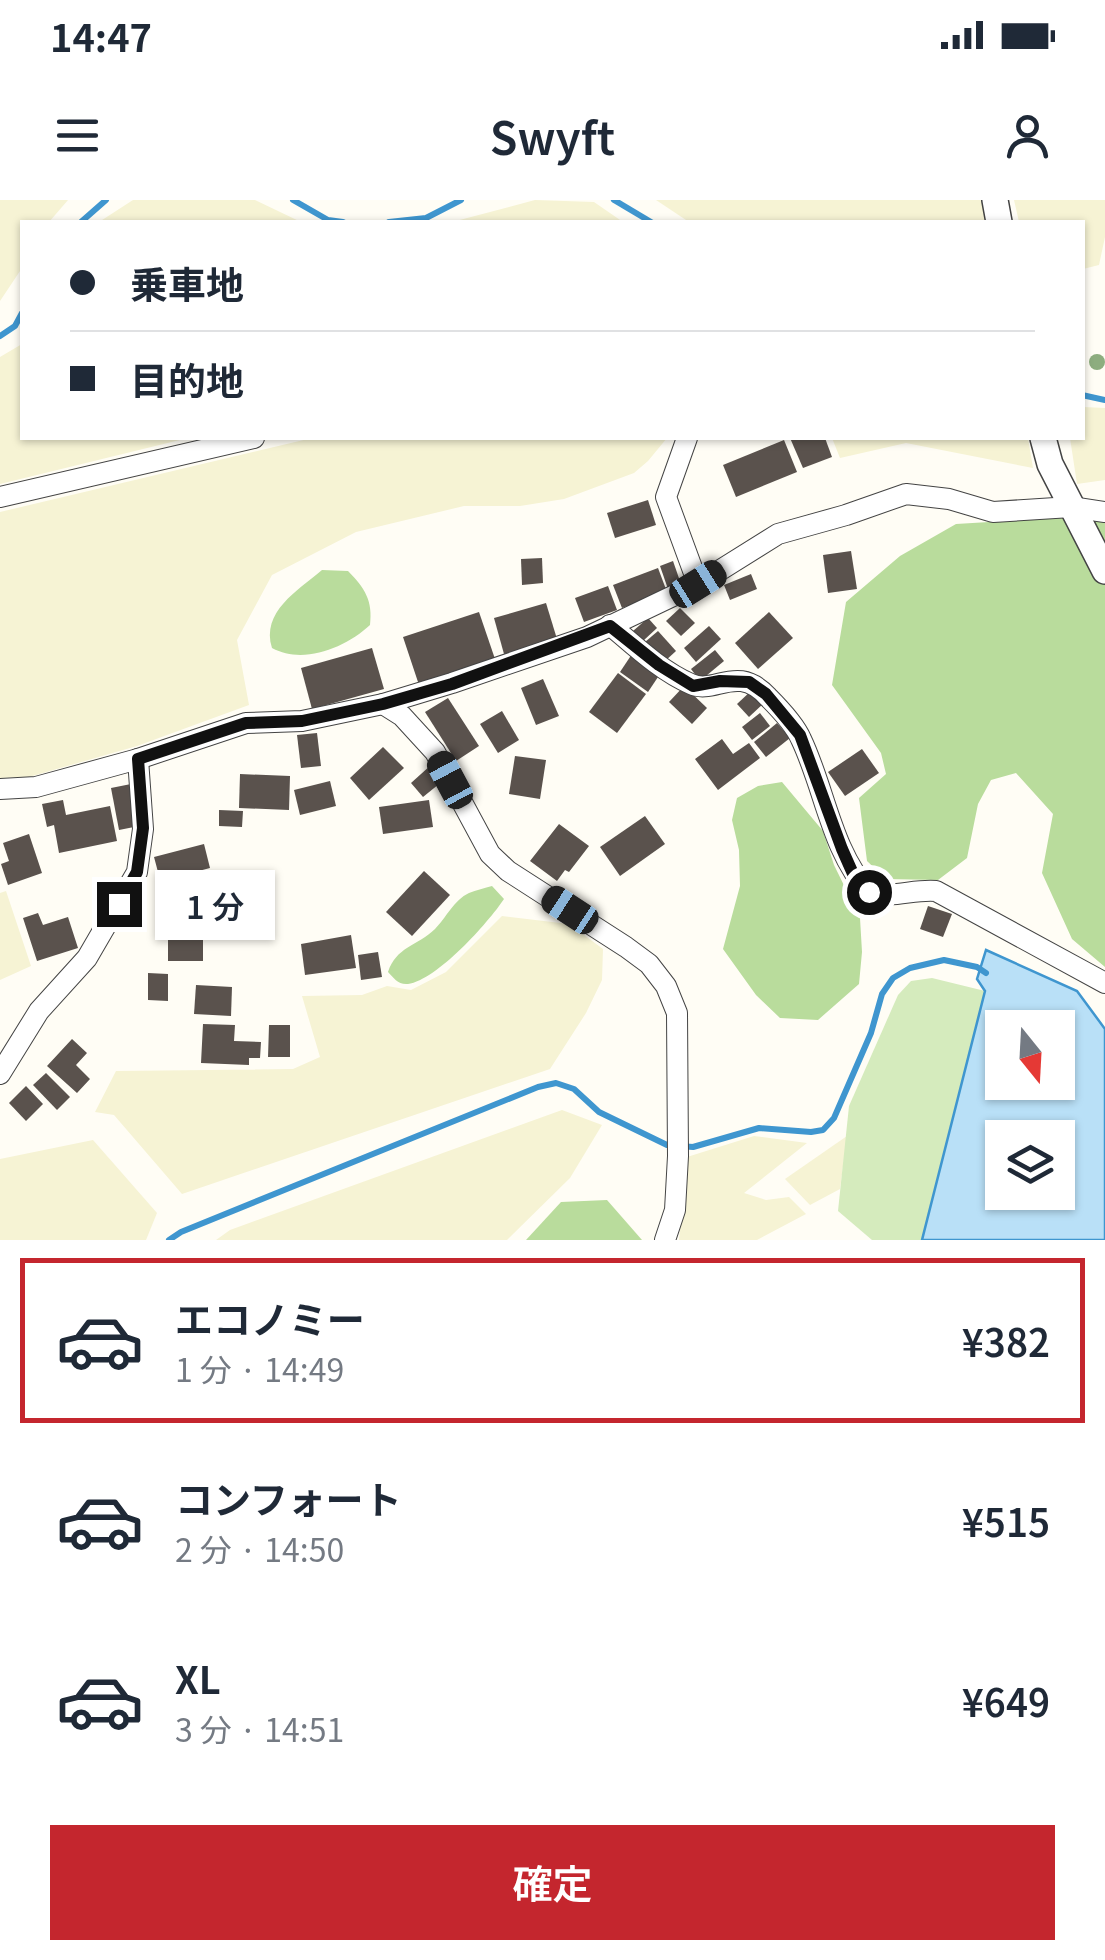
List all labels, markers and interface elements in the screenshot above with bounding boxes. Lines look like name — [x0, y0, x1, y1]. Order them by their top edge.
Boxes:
text: 14:47 — [50, 8, 152, 63]
text: Swyft — [490, 103, 615, 168]
icon: menu — [50, 108, 105, 163]
icon: person — [1000, 108, 1055, 163]
text: 乗車地 — [130, 255, 244, 310]
text: 目的地 — [130, 351, 244, 406]
car — [665, 555, 731, 613]
car — [423, 746, 477, 814]
callout: 1 分 — [154, 869, 274, 939]
route start — [847, 870, 892, 915]
car — [537, 881, 603, 939]
route end — [97, 882, 142, 927]
text: 1 分 — [186, 882, 244, 928]
north arrow — [985, 1010, 1075, 1100]
map controls — [985, 1010, 1075, 1210]
button: layers — [985, 1120, 1075, 1210]
text: エコノミー — [175, 1290, 365, 1345]
icon: car — [55, 1296, 145, 1386]
text: ¥382 — [962, 1313, 1050, 1368]
text: 1 分 · 14:49 — [175, 1345, 344, 1391]
text: コンフォート — [175, 1470, 402, 1525]
icon: car — [55, 1476, 145, 1566]
text: ¥515 — [962, 1493, 1050, 1548]
text: 2 分 · 14:50 — [175, 1525, 344, 1571]
text: XL — [175, 1650, 221, 1705]
icon: car — [55, 1656, 145, 1746]
text: ¥649 — [962, 1673, 1050, 1728]
text: 3 分 · 14:51 — [175, 1705, 344, 1751]
button: 確定 — [50, 1825, 1055, 1940]

